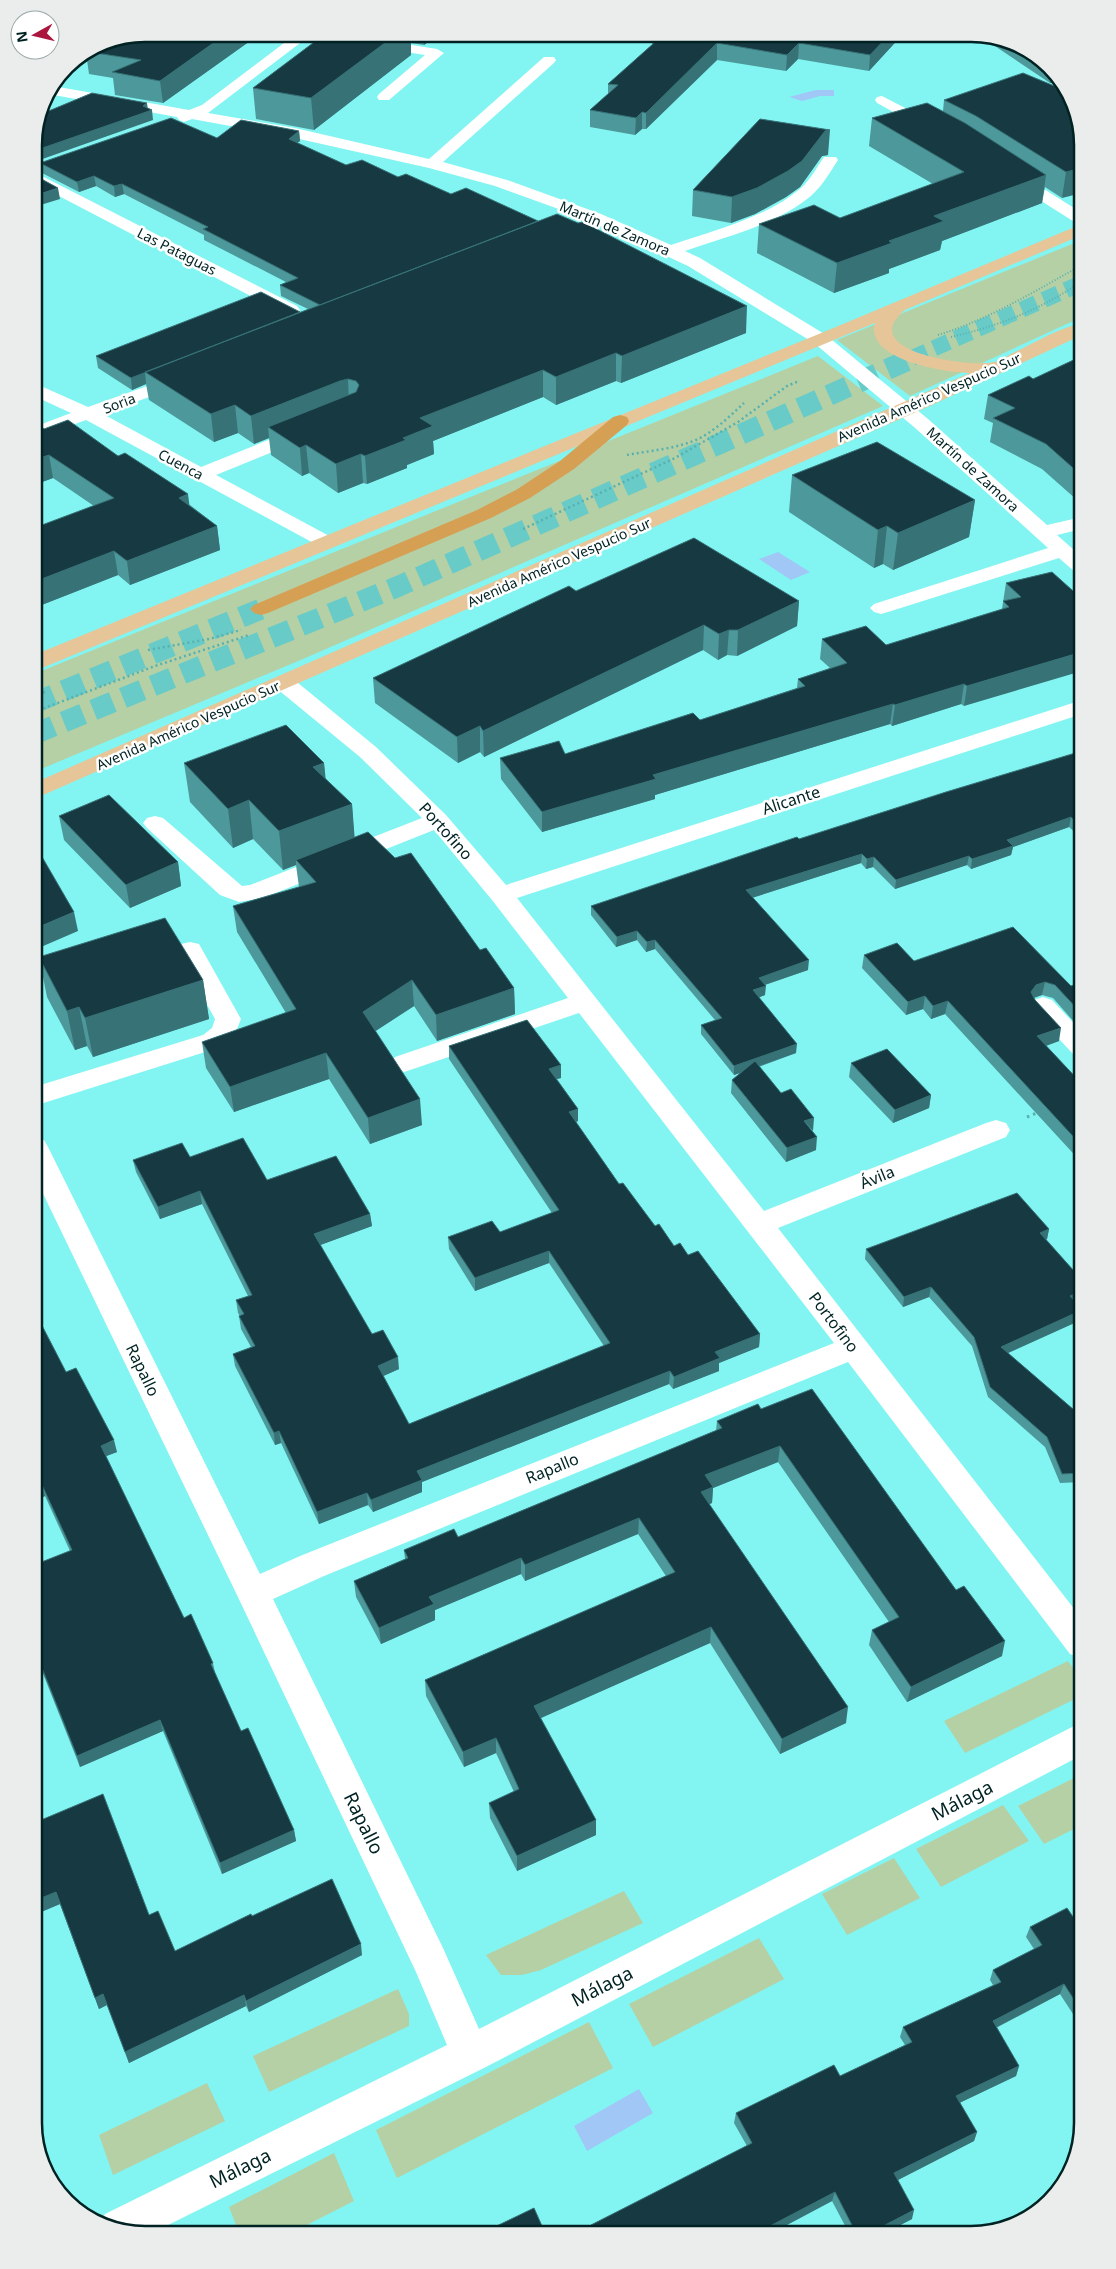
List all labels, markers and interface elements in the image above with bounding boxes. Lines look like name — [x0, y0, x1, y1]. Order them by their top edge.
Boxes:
north arrow — [10, 10, 60, 60]
text: N — [11, 30, 32, 44]
street label: Martín de Zamora — [557, 196, 673, 260]
street label: Las Pataguas — [134, 223, 220, 279]
street label: Avenida Américo Vespucio Sur — [834, 348, 1024, 446]
street label: Soria — [100, 388, 138, 418]
street label: Martín de Zamora — [923, 422, 1023, 516]
street label: Cuenca — [155, 444, 207, 484]
street label: Avenida Américo Vespucio Sur — [464, 513, 654, 611]
street label: Avenida Américo Vespucio Sur — [93, 676, 283, 774]
street label: Alicante — [759, 780, 823, 820]
street label: Portofino — [414, 797, 478, 865]
street label: Ávila — [856, 1160, 898, 1194]
street label: Portofino — [804, 1287, 864, 1357]
street label: Rapallo — [121, 1340, 165, 1400]
street label: Rapallo — [522, 1447, 582, 1489]
street label: Málaga — [927, 1773, 997, 1827]
street label: Rapallo — [338, 1788, 390, 1858]
street label: Málaga — [567, 1959, 637, 2013]
street label: Málaga — [205, 2142, 275, 2194]

